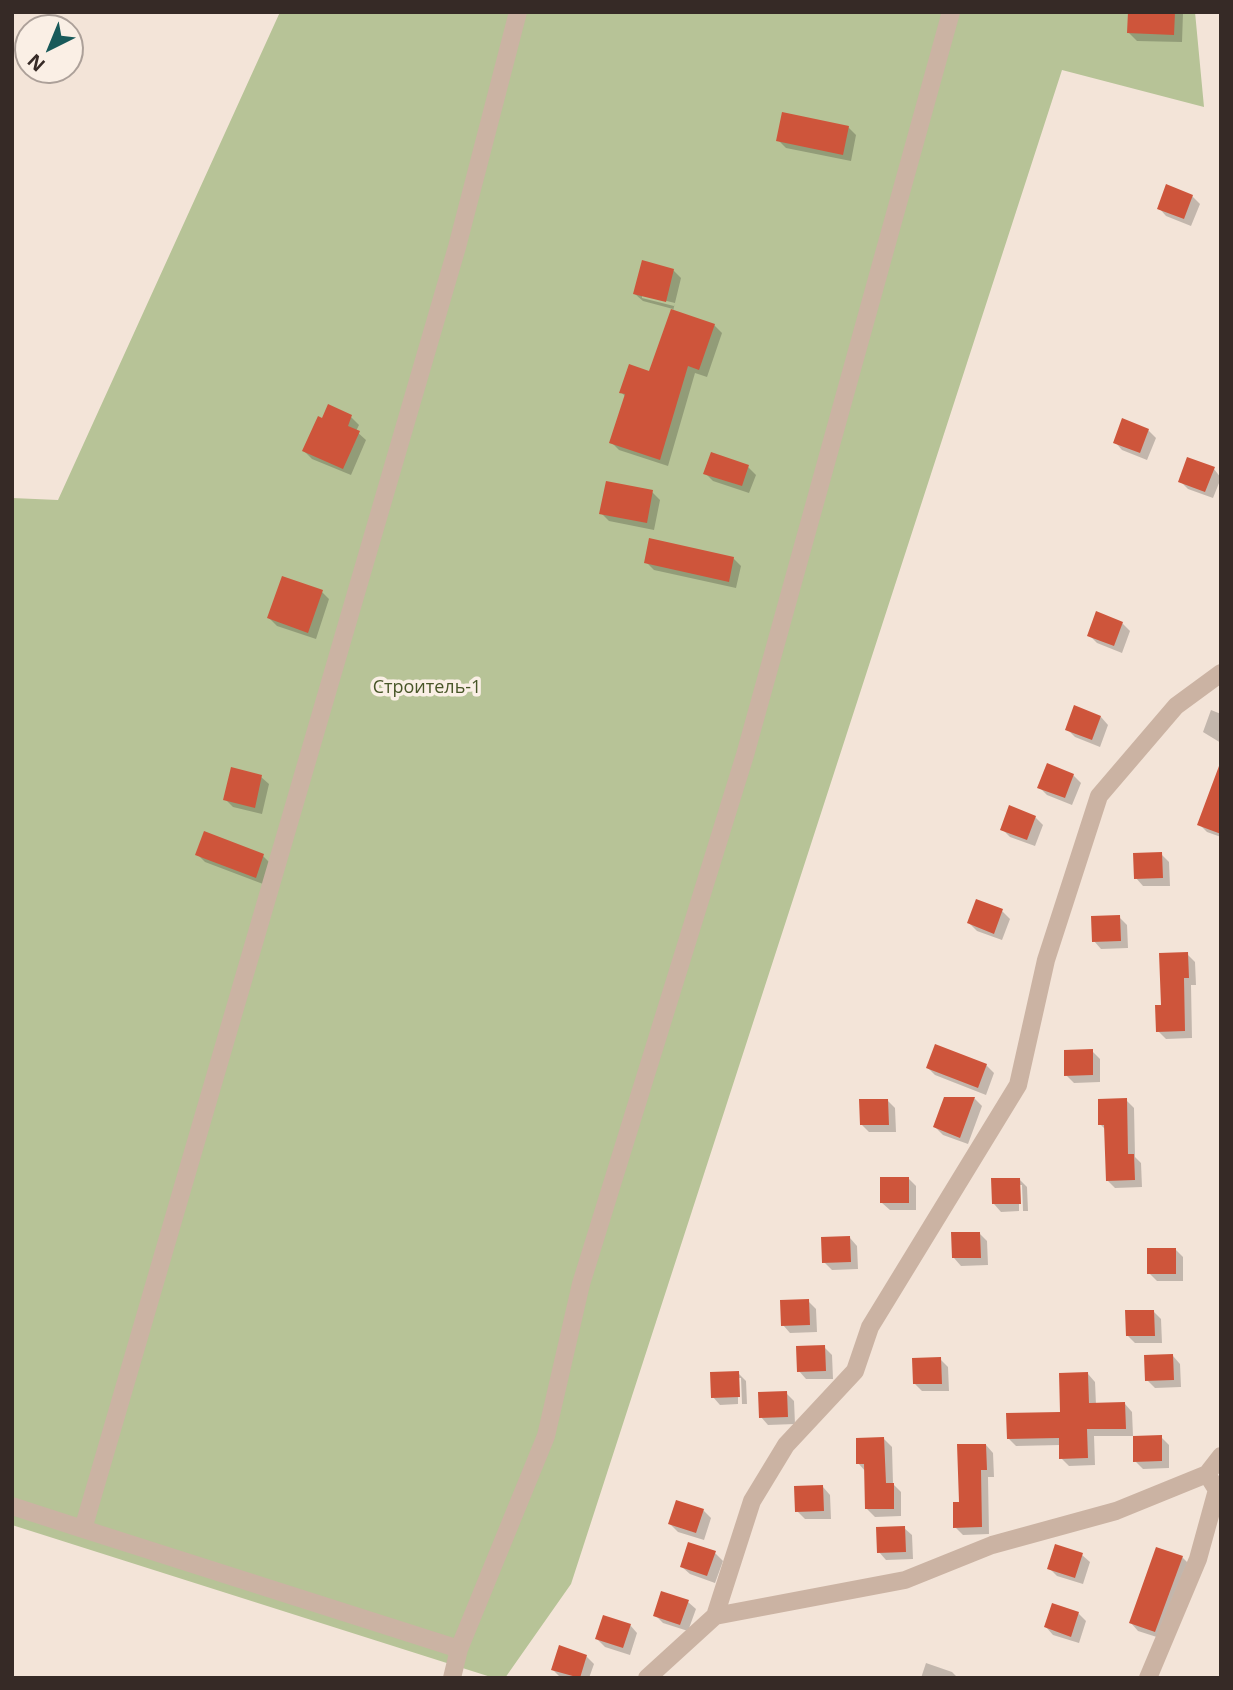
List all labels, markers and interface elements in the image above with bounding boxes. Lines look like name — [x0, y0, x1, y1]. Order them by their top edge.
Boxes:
north arrow — [14, 14, 84, 84]
text: N — [22, 48, 51, 78]
park label: Строитель-1 — [373, 677, 481, 699]

